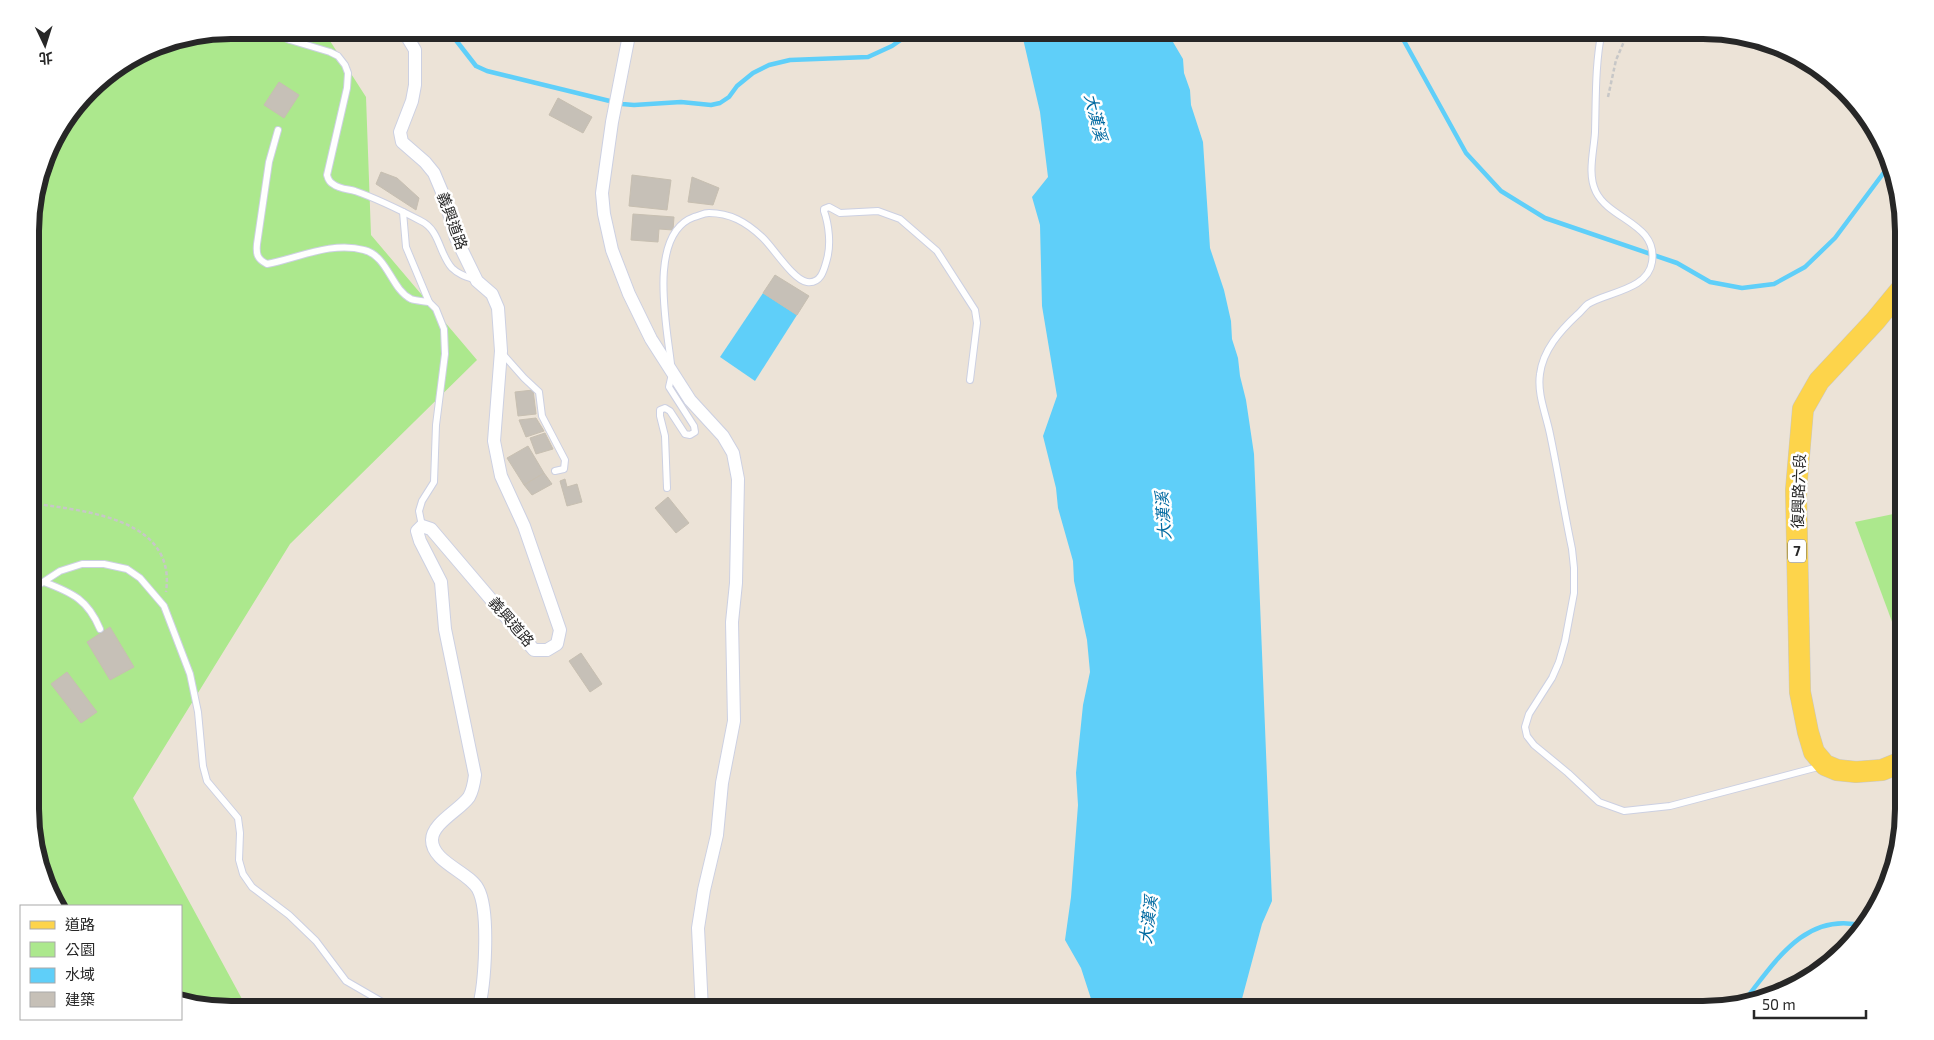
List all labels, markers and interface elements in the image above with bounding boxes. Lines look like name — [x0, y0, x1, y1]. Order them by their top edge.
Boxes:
north arrow — [20, 20, 70, 70]
text: 北 — [38, 49, 54, 67]
water label: 大漢溪 — [1081, 91, 1112, 144]
street label: 義興道路 — [434, 189, 472, 252]
street label: 復興路六段 — [1788, 453, 1808, 529]
water label: 大漢溪 — [1151, 489, 1174, 541]
road number: 7 — [1788, 540, 1806, 562]
street label: 義興道路 — [485, 593, 538, 650]
water label: 大漢溪 — [1135, 893, 1160, 945]
legend — [20, 905, 182, 1020]
text: 道路 — [65, 915, 95, 933]
text: 公園 — [65, 940, 95, 958]
text: 水域 — [65, 965, 95, 983]
scale bar — [1754, 988, 1866, 1020]
text: 建築 — [65, 990, 95, 1008]
text: 50 m — [1762, 995, 1796, 1013]

